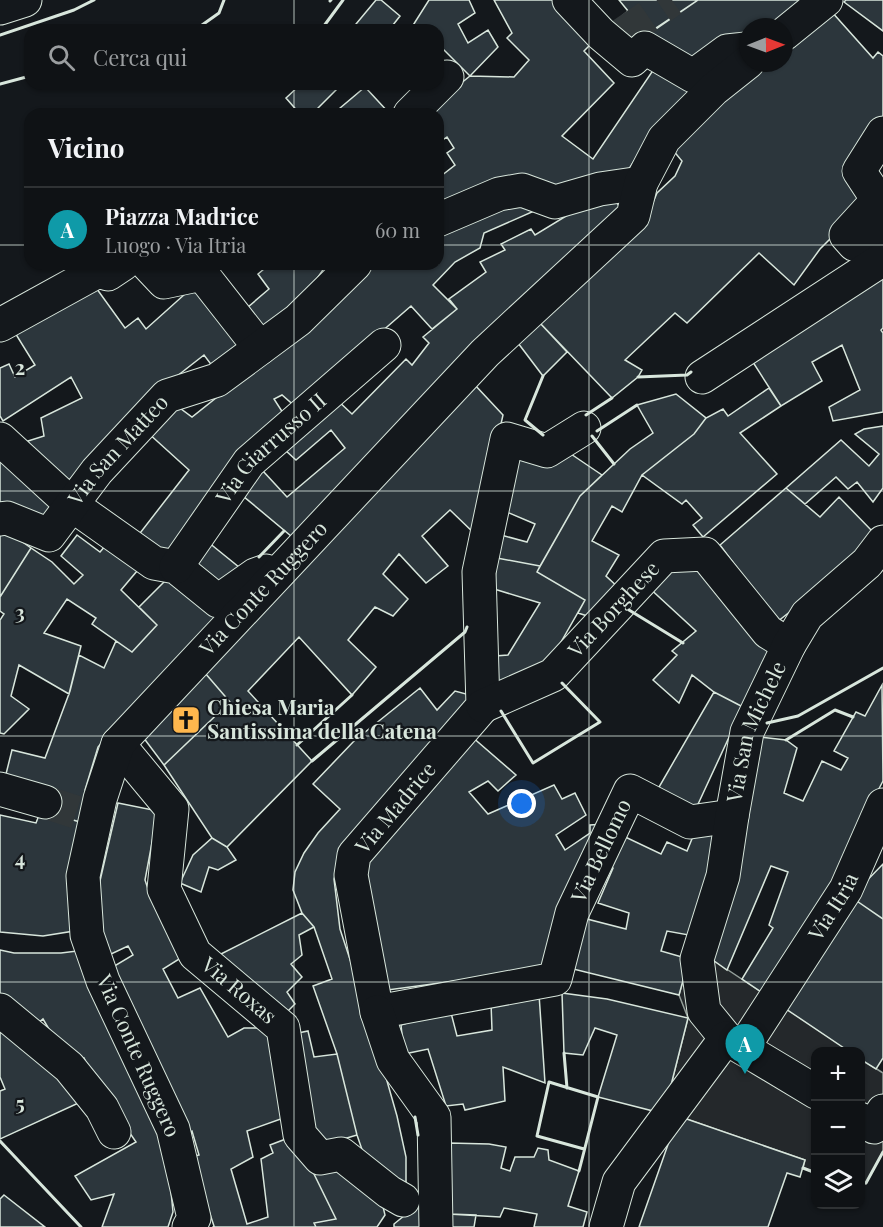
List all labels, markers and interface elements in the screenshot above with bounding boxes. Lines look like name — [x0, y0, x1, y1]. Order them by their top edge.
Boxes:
north arrow — [739, 18, 793, 72]
search box — [24, 24, 444, 90]
icon: search — [45, 41, 78, 74]
text: Cerca qui — [93, 42, 187, 72]
text: Vicino — [48, 130, 125, 165]
text: Piazza Madrice — [105, 201, 259, 231]
text: A — [61, 216, 74, 243]
text: 60 m — [375, 216, 420, 243]
text: Luogo · Via Itria — [105, 231, 246, 258]
text: 2 — [15, 353, 25, 380]
street label: Via Giarrusso II — [208, 386, 331, 509]
street label: Via San Matteo — [60, 388, 173, 511]
street label: Via Conte Ruggero — [192, 514, 332, 661]
street label: Via Borghese — [560, 554, 665, 663]
text: 3 — [15, 598, 25, 625]
street label: Via San Michele — [719, 656, 791, 805]
place label: Chiesa Maria Santissima della Catena — [207, 692, 437, 744]
church icon: Chiesa Maria Santissima della Catena — [170, 704, 202, 736]
street label: Via Madrice — [347, 755, 441, 859]
your location — [507, 789, 536, 818]
street label: Via Bellomo — [563, 794, 636, 907]
text: 4 — [15, 844, 25, 871]
street label: Via Itria — [800, 868, 864, 946]
street label: Via Roxas — [196, 949, 283, 1029]
street label: Via Conte Ruggero — [91, 969, 188, 1141]
pin: A — [726, 1024, 764, 1074]
map controls — [811, 1047, 865, 1209]
button: + — [811, 1047, 865, 1101]
text: 5 — [15, 1089, 25, 1116]
button: − — [811, 1101, 865, 1155]
button: layers — [811, 1155, 865, 1209]

